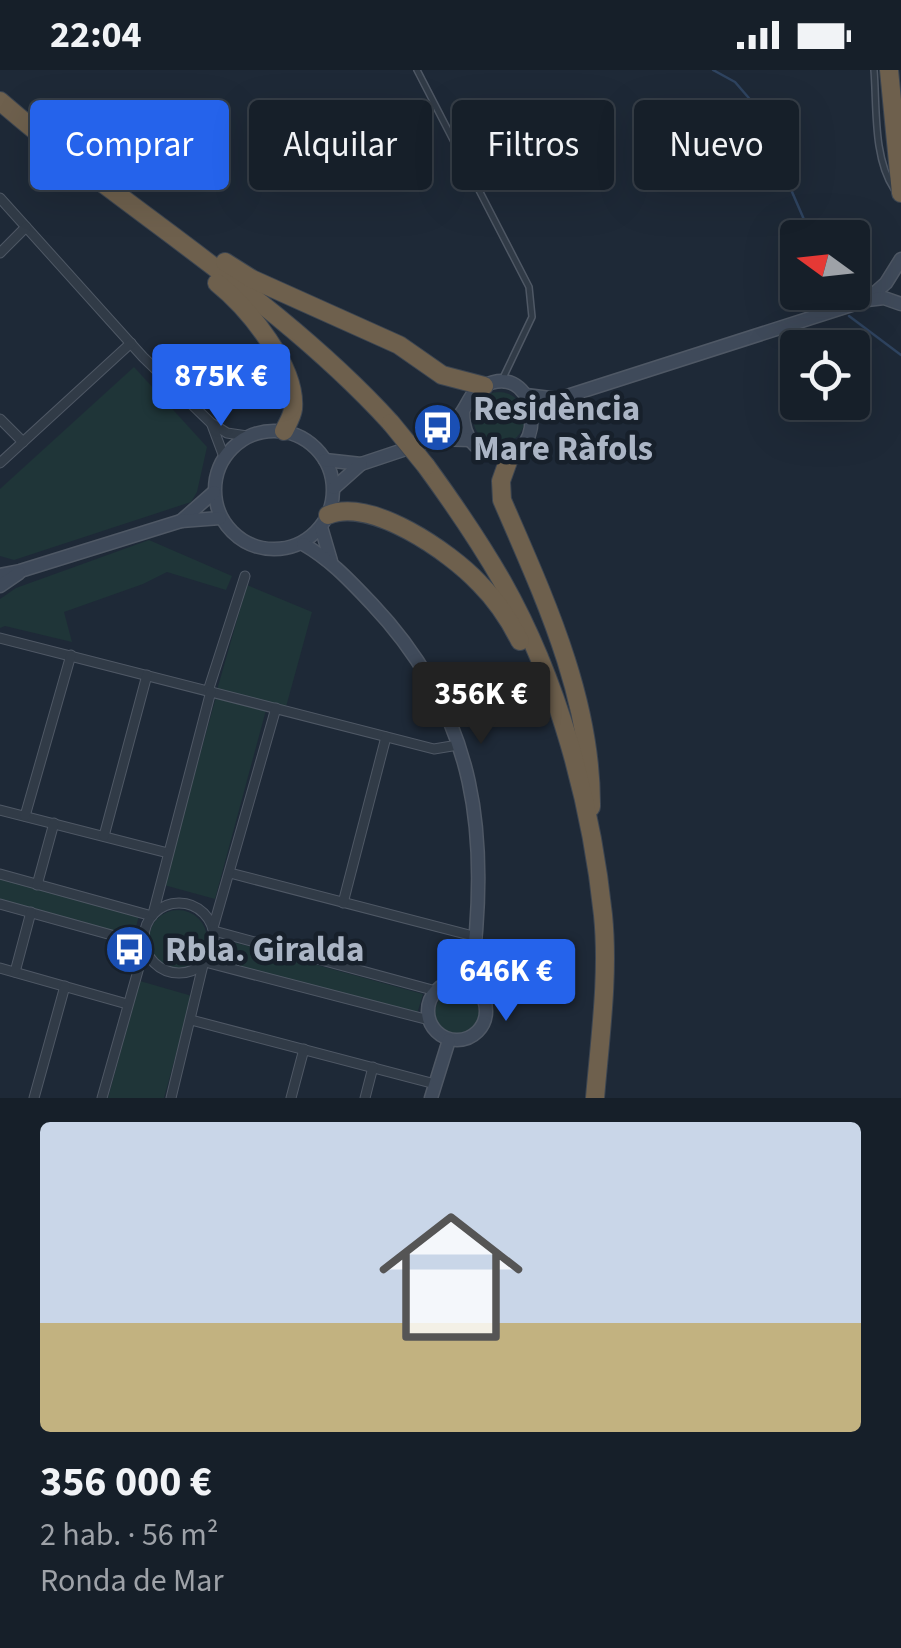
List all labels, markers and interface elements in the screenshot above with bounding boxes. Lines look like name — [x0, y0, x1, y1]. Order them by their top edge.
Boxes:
text: 22:04 — [50, 8, 142, 62]
chip: Comprar — [30, 100, 229, 190]
chip: Alquilar — [249, 100, 432, 190]
chip: Filtros — [452, 100, 614, 190]
chip: Nuevo — [634, 100, 799, 190]
north arrow — [780, 220, 870, 310]
map controls — [780, 220, 870, 420]
button: locate — [780, 330, 870, 420]
pin: 875K € — [140, 344, 302, 429]
text: 875K € — [174, 353, 268, 399]
place label: Residència Mare Ràfols — [473, 384, 653, 474]
bus stop icon: Residència Mare Ràfols — [412, 402, 464, 454]
pin: 356K € — [400, 662, 562, 747]
text: 356K € — [434, 671, 528, 717]
bus stop icon: Rbla. Giralda — [104, 923, 156, 975]
place label: Rbla. Giralda — [165, 925, 364, 975]
pin: 646K € — [425, 939, 587, 1024]
text: 646K € — [459, 948, 553, 994]
icon: home — [361, 1187, 541, 1367]
text: 356 000 € — [40, 1452, 212, 1512]
text: 2 hab. · 56 m² — [40, 1512, 218, 1558]
text: Ronda de Mar — [40, 1558, 224, 1604]

